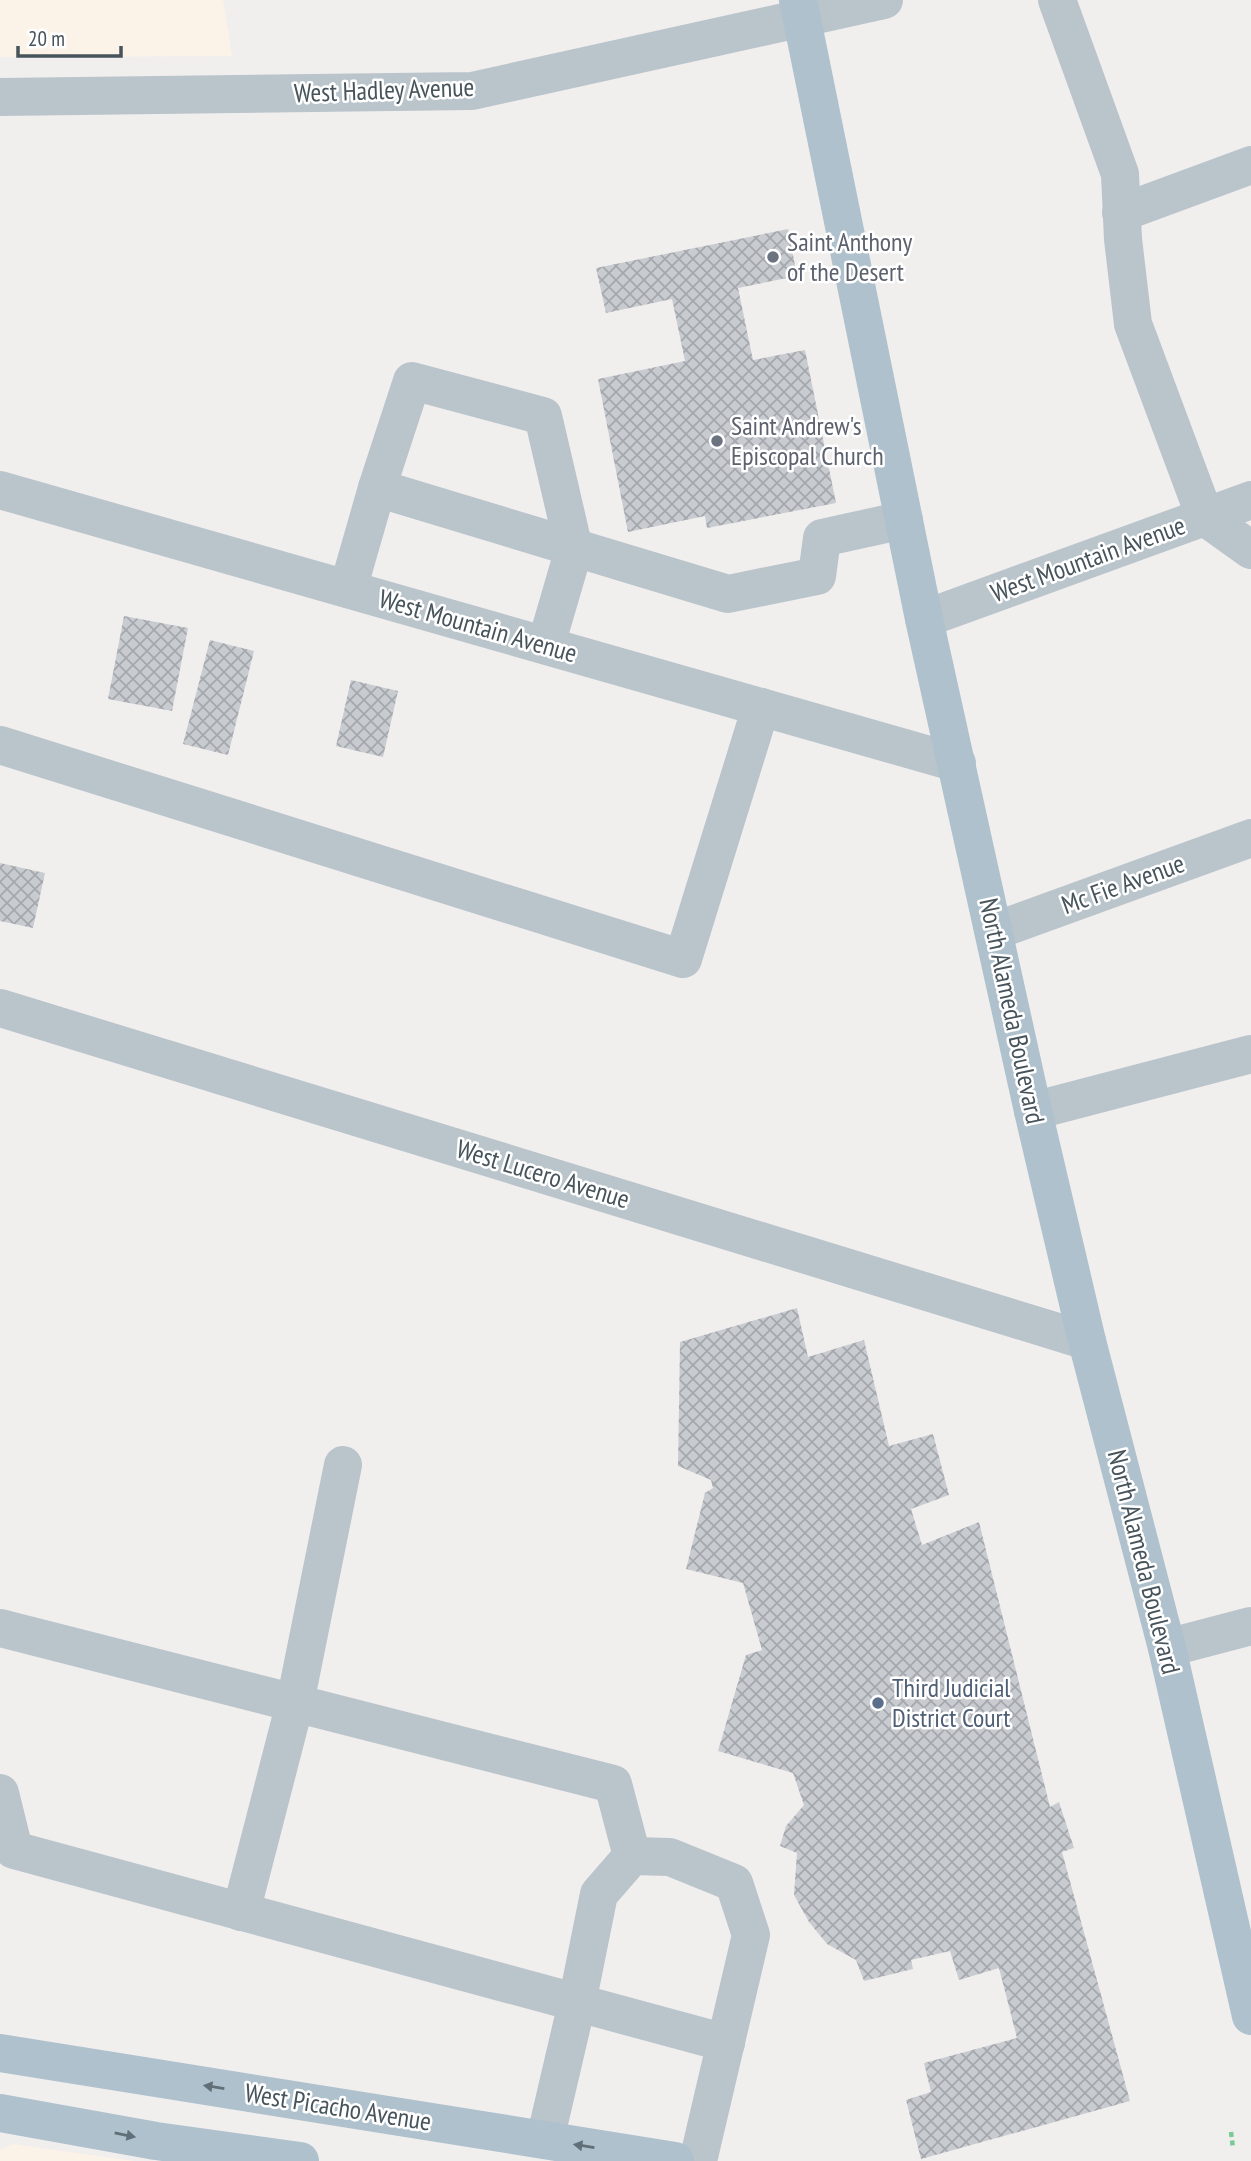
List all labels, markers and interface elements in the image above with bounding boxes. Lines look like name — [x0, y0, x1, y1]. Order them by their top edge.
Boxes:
scale bar — [18, 14, 121, 58]
text: 20 m — [28, 25, 65, 52]
street label: West Hadley Avenue — [293, 70, 475, 109]
place label: Saint Anthony of the Desert — [787, 225, 912, 288]
marker: Saint Anthony of the Desert — [765, 249, 781, 265]
place label: Saint Andrew's Episcopal Church — [731, 409, 884, 472]
marker: Saint Andrew's Episcopal Church — [709, 433, 725, 449]
street label: West Mountain Avenue — [986, 508, 1190, 609]
street label: West Mountain Avenue — [375, 581, 581, 670]
street label: Mc Fie Avenue — [1057, 846, 1189, 921]
street label: North Alameda Boulevard — [972, 895, 1053, 1127]
street label: West Lucero Avenue — [453, 1132, 634, 1215]
street label: North Alameda Boulevard — [1101, 1446, 1188, 1677]
place label: Third Judicial District Court — [892, 1671, 1011, 1734]
marker: Third Judicial District Court — [870, 1695, 886, 1711]
street label: West Picacho Avenue — [243, 2075, 434, 2138]
one-way arrow — [203, 2081, 225, 2092]
one-way arrow — [114, 2130, 136, 2141]
one-way arrow — [573, 2140, 595, 2151]

